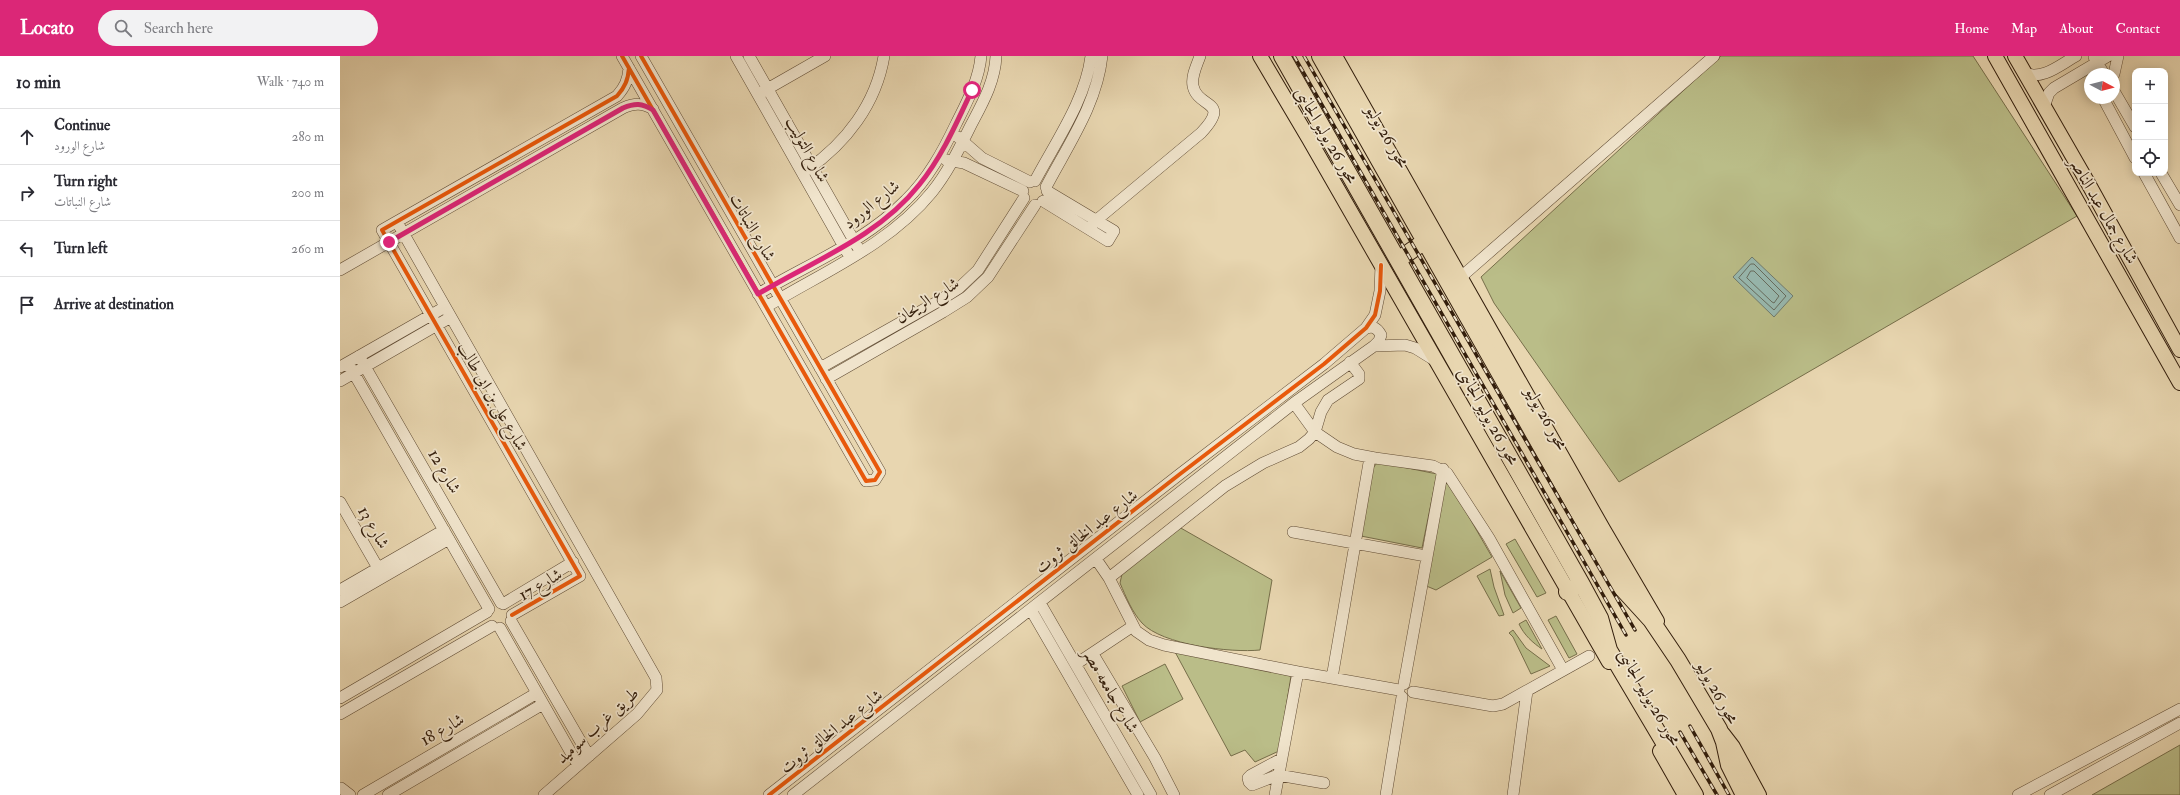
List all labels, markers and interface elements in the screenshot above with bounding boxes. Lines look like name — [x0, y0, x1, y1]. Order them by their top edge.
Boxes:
search box — [98, 10, 378, 46]
text: Locato — [20, 16, 74, 40]
icon: search — [112, 17, 134, 39]
text: Search here — [144, 19, 213, 38]
text: Home — [1954, 20, 1989, 37]
text: Map — [2011, 20, 2037, 37]
text: About — [2059, 20, 2093, 37]
text: Contact — [2115, 20, 2160, 37]
north arrow — [2084, 68, 2120, 104]
map controls — [2132, 68, 2168, 176]
button: + — [2132, 68, 2168, 104]
text: 10 min — [16, 72, 61, 93]
text: Walk · 740 m — [257, 74, 324, 90]
route start — [963, 81, 981, 99]
street label: محور 26 يوليو الجانبى — [1289, 83, 1363, 189]
street label: محور 26 يوليو — [1360, 99, 1414, 172]
button: − — [2132, 104, 2168, 140]
street label: شارع التوليب — [778, 113, 834, 187]
text: Continue — [54, 116, 110, 135]
icon: ahead — [16, 126, 38, 148]
text: 280 m — [292, 129, 324, 145]
text: شارع الورود — [54, 138, 105, 154]
button: locate — [2132, 140, 2168, 176]
street label: شارع جمال عبد الناصر — [2061, 151, 2143, 269]
text: Turn right — [54, 172, 117, 191]
street label: شارع الورود — [839, 175, 906, 236]
icon: right — [16, 182, 38, 204]
text: 200 m — [291, 185, 324, 201]
street label: شارع النباتات — [722, 190, 780, 266]
text: شارع النباتات — [54, 194, 111, 210]
route end — [380, 233, 398, 251]
icon: left — [16, 238, 38, 260]
text: Turn left — [54, 239, 108, 258]
text: 260 m — [291, 241, 324, 257]
street label: شارع الريحان — [891, 273, 965, 331]
icon: arrive — [16, 294, 38, 316]
text: Arrive at destination — [54, 295, 174, 314]
street label: شارع على بن ابى طالب — [450, 338, 532, 456]
street label: محور 26 يوليو الجانبى — [1451, 364, 1524, 470]
street label: محور 26 يوليو — [1520, 381, 1573, 454]
street label: شارع 12 — [421, 445, 466, 499]
street label: شارع عبد الخالق ثروت — [1031, 485, 1144, 580]
street label: شارع 13 — [350, 502, 394, 554]
street label: شارع 17 — [515, 564, 567, 608]
street label: شارع جامعه مصر — [1074, 642, 1143, 738]
street label: محور 26 يوليو الجانبى — [1612, 645, 1686, 751]
street label: محور 26 يوليو — [1691, 655, 1744, 728]
street label: طريق غرب سوميد — [552, 683, 644, 769]
street label: شارع عبد الخالق ثروت — [776, 685, 889, 780]
street label: شارع 18 — [417, 709, 469, 753]

